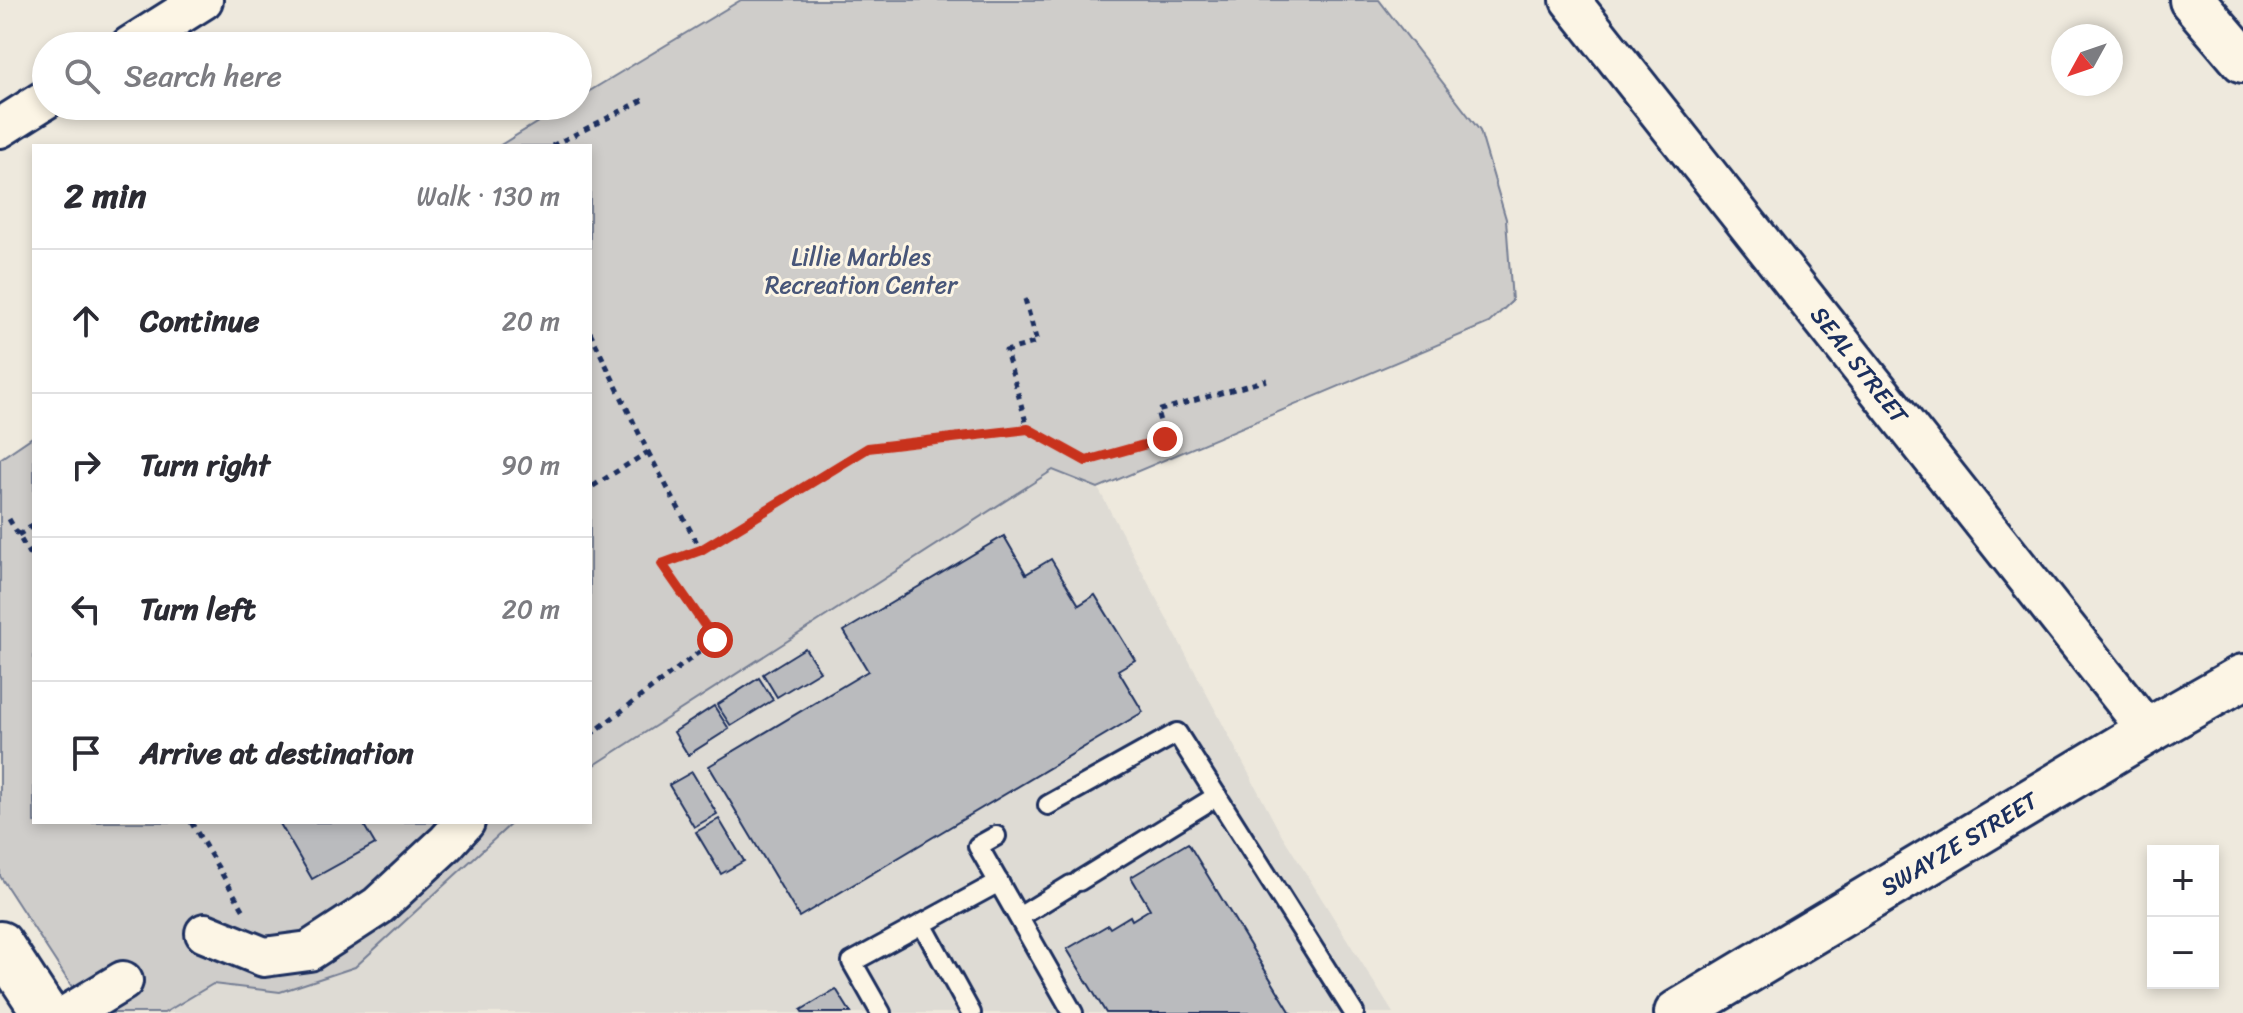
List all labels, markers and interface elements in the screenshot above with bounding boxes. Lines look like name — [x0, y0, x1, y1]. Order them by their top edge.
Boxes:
north arrow — [2051, 24, 2123, 96]
search box — [32, 32, 592, 120]
text: Search here — [124, 49, 282, 103]
icon: search — [60, 54, 104, 98]
text: 2 min — [64, 166, 146, 226]
text: Walk · 130 m — [417, 173, 560, 219]
park label: Lillie Marbles Recreation Center — [765, 236, 959, 306]
text: Continue — [140, 294, 259, 348]
street label: SEAL STREET — [1799, 297, 1920, 435]
text: 20 m — [502, 298, 560, 344]
icon: ahead — [64, 299, 108, 343]
route end — [1147, 421, 1183, 457]
text: Turn right — [140, 438, 270, 492]
text: 90 m — [501, 442, 560, 488]
icon: right — [64, 443, 108, 487]
text: Turn left — [140, 582, 256, 636]
text: 20 m — [502, 586, 560, 632]
icon: left — [64, 587, 108, 631]
route start — [697, 622, 733, 658]
text: Arrive at destination — [140, 726, 414, 780]
icon: arrive — [64, 731, 108, 775]
street label: SWAYZE STREET — [1872, 780, 2047, 908]
map controls — [2147, 845, 2219, 989]
button: + — [2147, 845, 2219, 917]
button: − — [2147, 917, 2219, 989]

